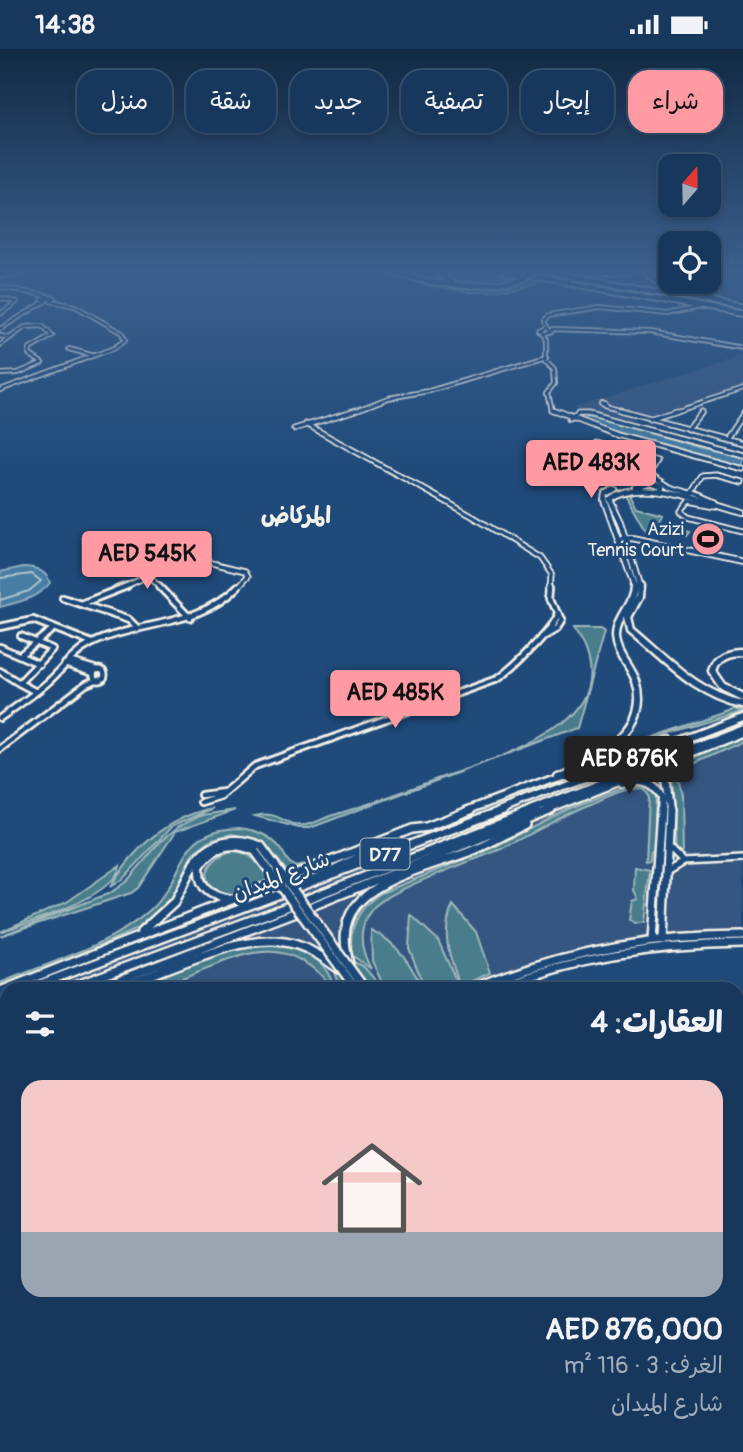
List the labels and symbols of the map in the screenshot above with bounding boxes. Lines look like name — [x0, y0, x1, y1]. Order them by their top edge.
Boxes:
north arrow — [658, 154, 721, 217]
pin: AED 483K — [519, 441, 663, 500]
district label: المركاض — [261, 501, 331, 530]
place label: Azizi Tennis Court — [588, 518, 685, 562]
sports icon: Azizi Tennis Court — [689, 520, 727, 558]
pin: AED 545K — [75, 531, 219, 591]
pin: AED 485K — [323, 671, 467, 730]
pin: AED 876K — [557, 737, 701, 796]
road number: D77 — [360, 839, 410, 869]
street label: شارع الميدان — [229, 846, 334, 908]

